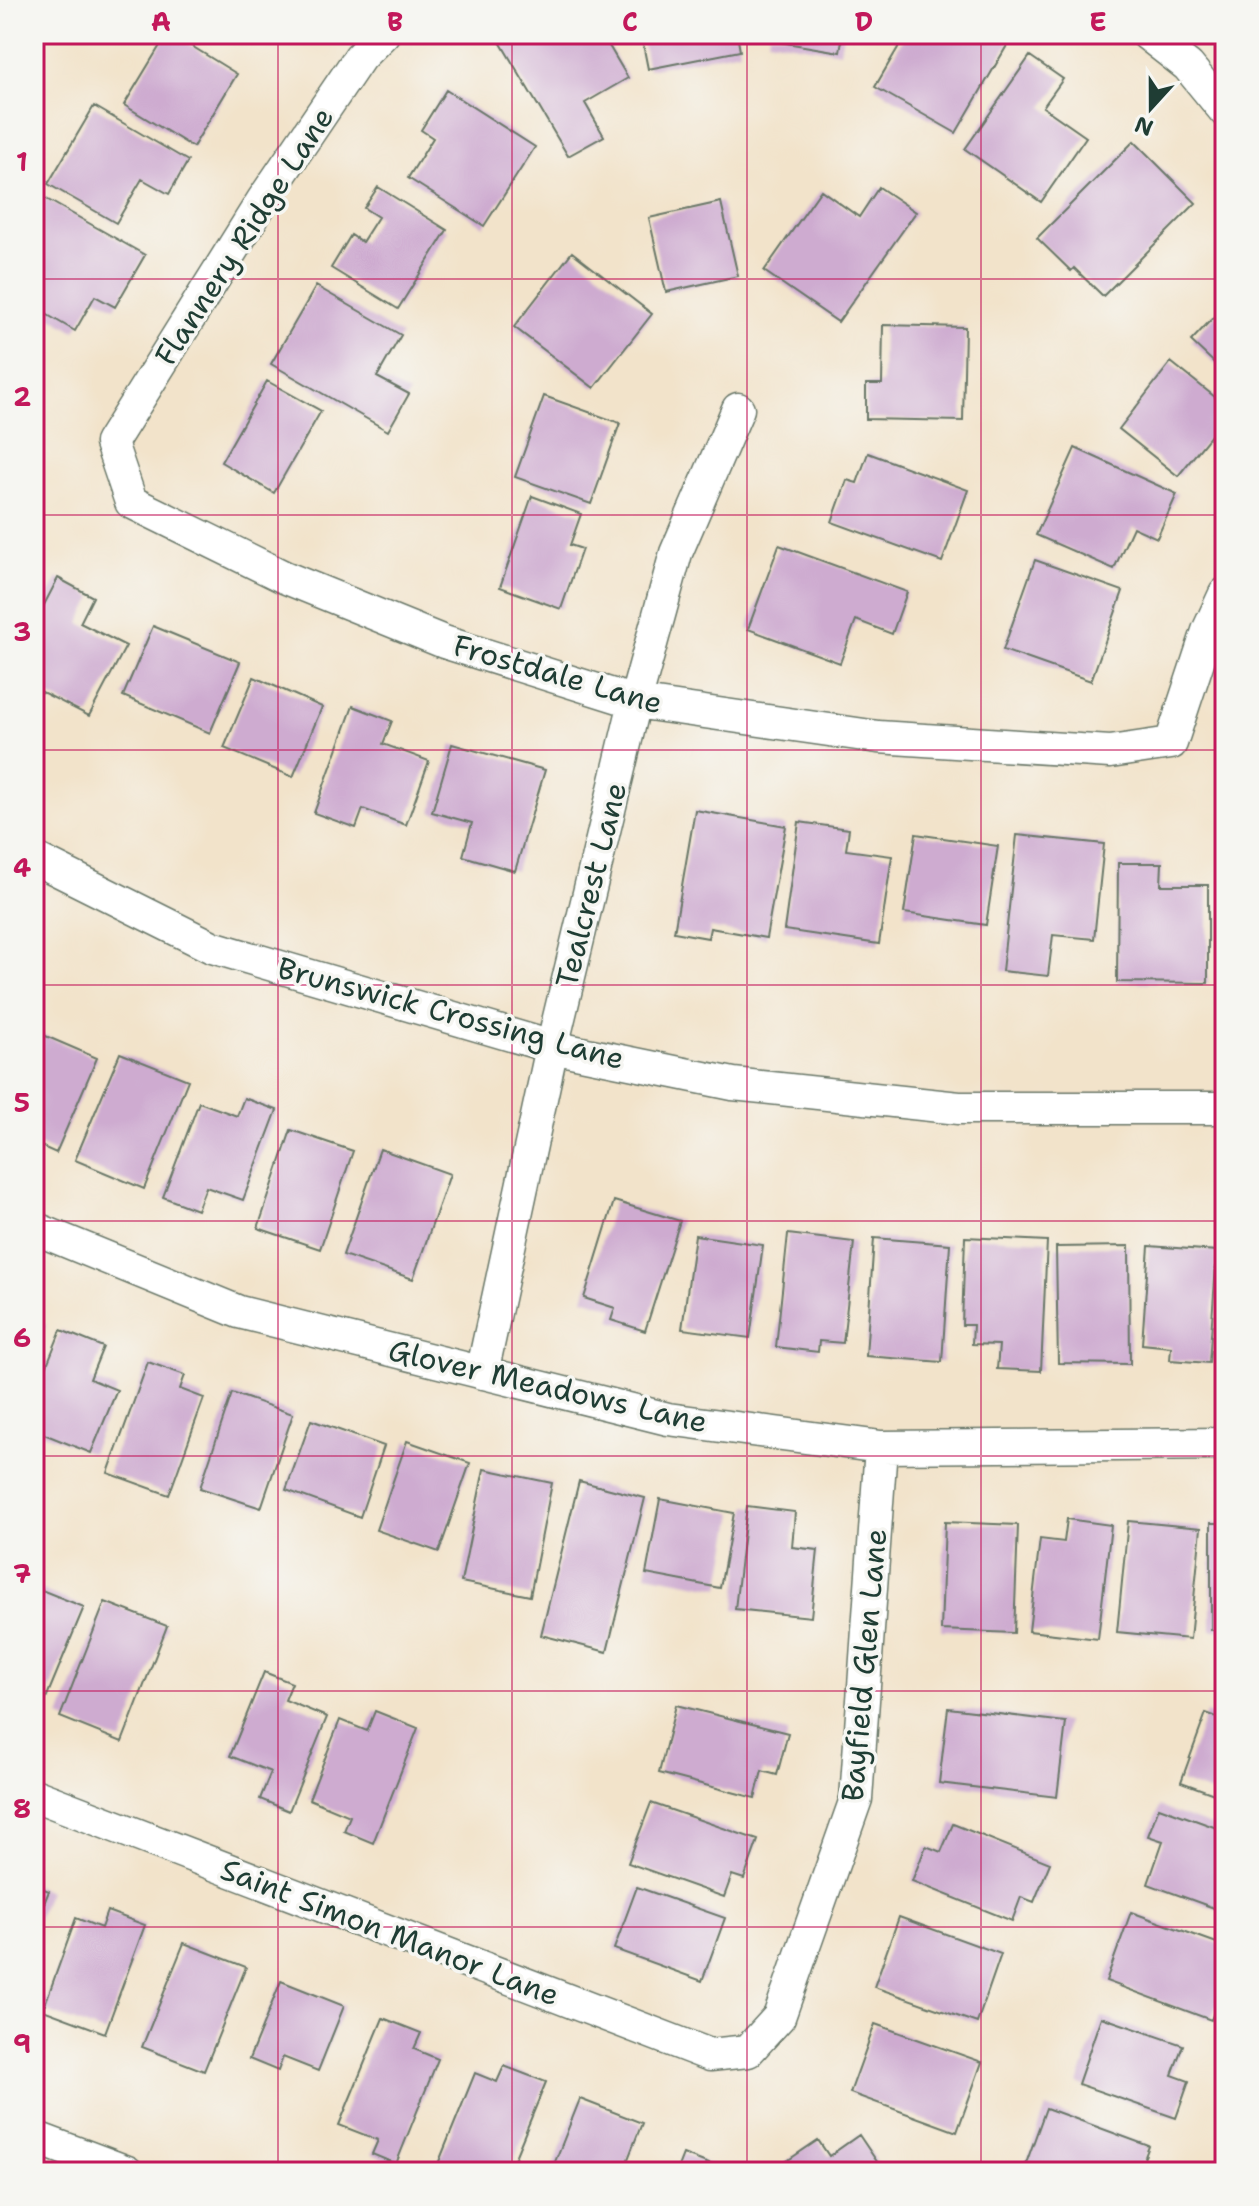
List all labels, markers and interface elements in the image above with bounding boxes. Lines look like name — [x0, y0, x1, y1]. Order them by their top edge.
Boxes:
text: A — [151, 4, 171, 39]
text: B — [387, 4, 403, 39]
text: C — [622, 4, 638, 39]
text: D — [855, 4, 873, 39]
text: E — [1089, 4, 1107, 39]
north arrow — [1111, 68, 1191, 148]
street label: Flannery Ridge Lane — [145, 99, 343, 373]
text: N — [1131, 110, 1157, 143]
text: 1 — [16, 144, 28, 179]
text: 2 — [13, 379, 31, 414]
text: 3 — [13, 614, 31, 649]
street label: Frostdale Lane — [449, 625, 667, 723]
street label: Tealcrest Lane — [546, 778, 636, 992]
text: 4 — [13, 850, 31, 885]
street label: Brunswick Crossing Lane — [273, 947, 629, 1079]
text: 5 — [14, 1085, 30, 1120]
text: 6 — [13, 1320, 31, 1355]
street label: Glover Meadows Lane — [384, 1329, 712, 1443]
street label: Bayfield Glen Lane — [832, 1527, 896, 1803]
text: 7 — [13, 1556, 31, 1591]
text: 8 — [13, 1791, 31, 1826]
street label: Saint Simon Manor Lane — [215, 1848, 565, 2016]
text: 9 — [13, 2026, 31, 2061]

